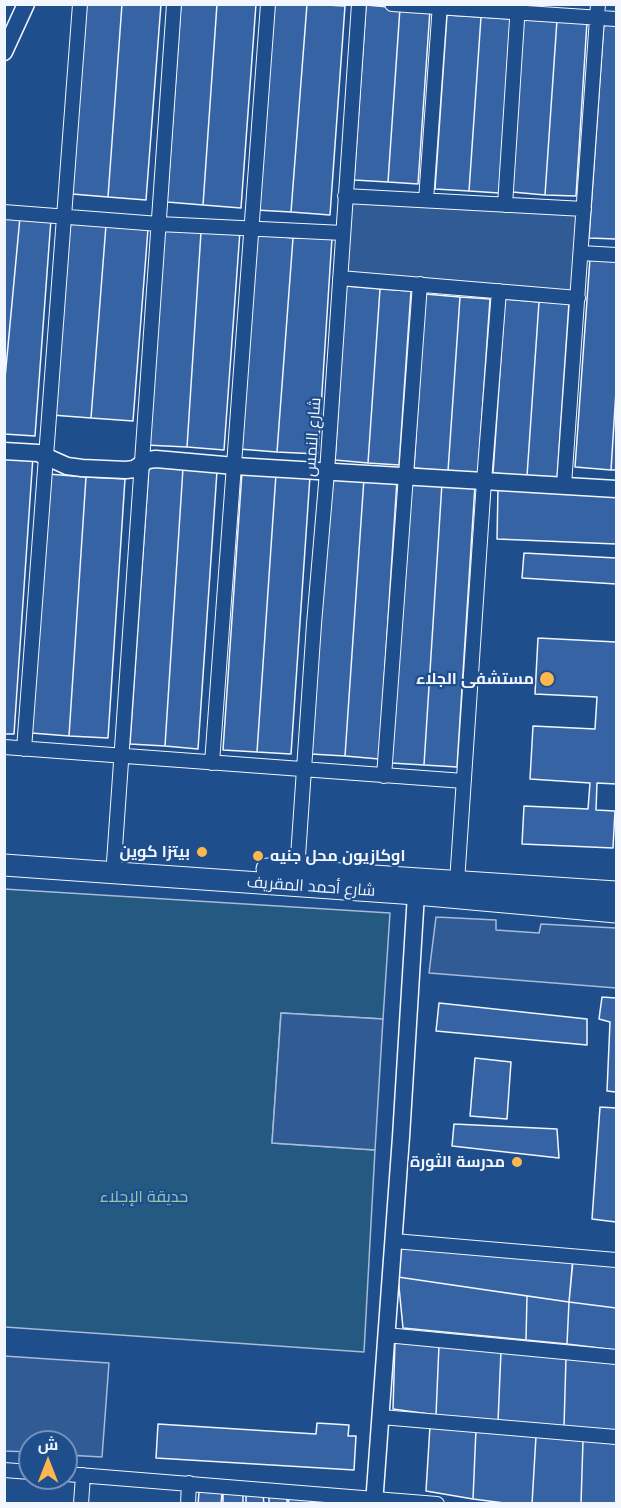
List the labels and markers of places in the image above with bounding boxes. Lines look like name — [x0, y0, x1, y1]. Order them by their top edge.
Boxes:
place label: مستشفى الجلاء — [416, 669, 534, 689]
marker: مستشفى الجلاء — [538, 670, 556, 688]
place label: بيتزا كوين — [119, 842, 190, 862]
marker: بيتزا كوين — [195, 845, 209, 859]
place label: اوكازيون محل جنيه — [270, 846, 405, 866]
marker: اوكازيون محل جنيه — [251, 849, 265, 863]
place label: مدرسة الثورة — [410, 1152, 505, 1172]
marker: مدرسة الثورة — [510, 1155, 524, 1169]

